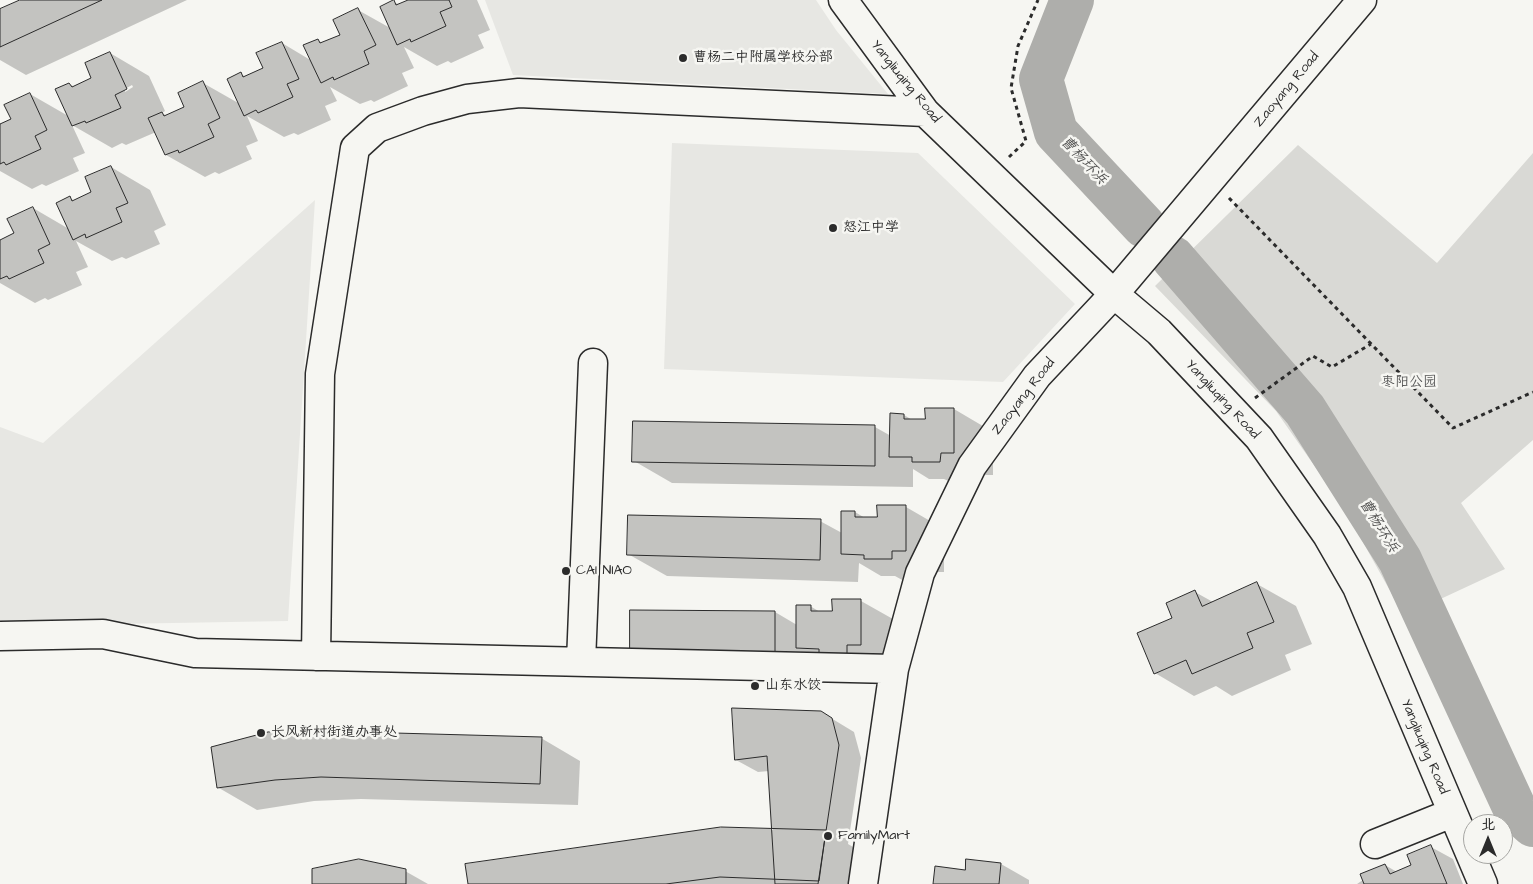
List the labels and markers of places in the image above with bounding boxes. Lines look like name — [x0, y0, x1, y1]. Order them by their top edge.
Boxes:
place label: 曹杨二中附属学校分部 — [693, 50, 833, 66]
marker: 曹杨二中附属学校分部 — [677, 52, 689, 64]
place label: 怒江中学 — [843, 220, 899, 236]
marker: 怒江中学 — [827, 222, 839, 234]
place label: CAI NIAO — [576, 563, 632, 579]
marker: CAI NIAO — [560, 565, 572, 577]
place label: 山东水饺 — [765, 678, 821, 694]
marker: 山东水饺 — [749, 680, 761, 692]
place label: 长风新村街道办事处 — [271, 725, 397, 741]
marker: 长风新村街道办事处 — [255, 727, 267, 739]
place label: FamilyMart — [838, 828, 910, 844]
marker: FamilyMart — [822, 830, 834, 842]

